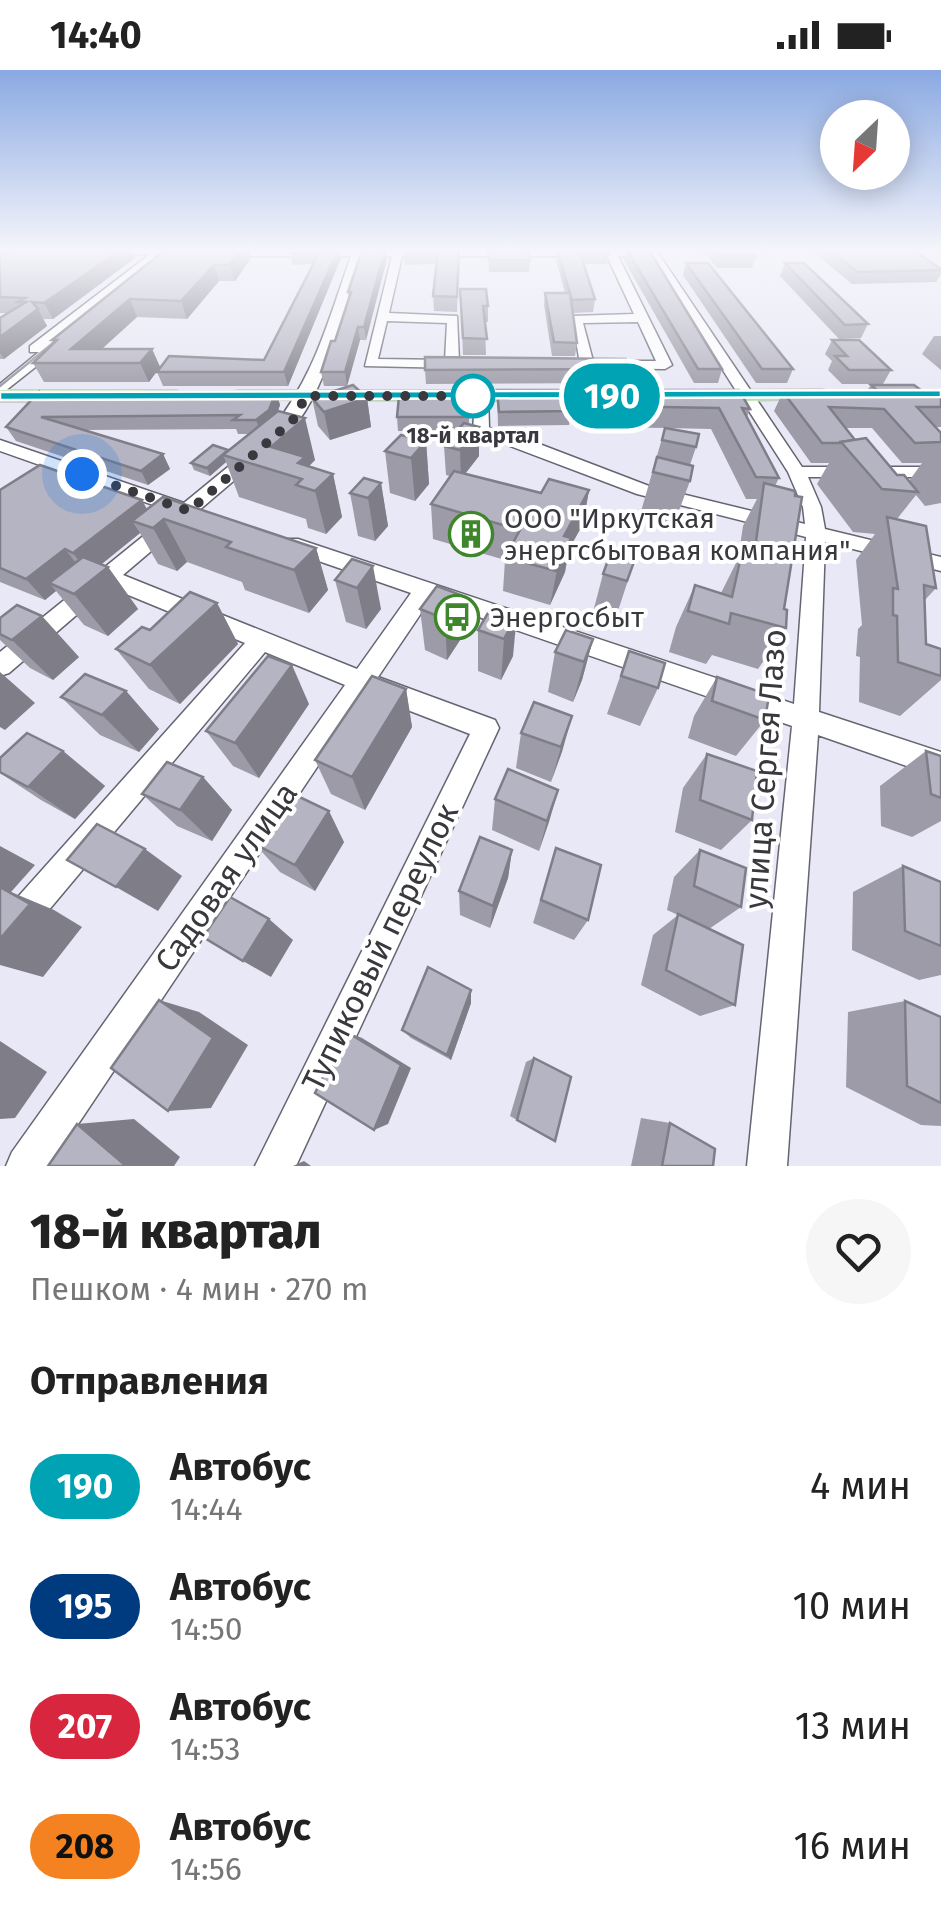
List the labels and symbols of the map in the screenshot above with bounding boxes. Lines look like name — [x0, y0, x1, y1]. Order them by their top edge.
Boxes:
north arrow — [820, 100, 910, 190]
line badge: 190 — [554, 364, 670, 428]
marker: 18-й квартал — [452, 375, 494, 417]
place label: 18-й квартал — [407, 422, 540, 449]
your location — [57, 449, 107, 499]
place label: ООО "Иркутская энергсбытовая компания" — [504, 502, 850, 567]
building icon: ООО "Иркутская энергсбытовая компания" — [448, 511, 494, 557]
bus stop icon: Энергосбыт — [434, 594, 480, 640]
place label: Энергосбыт — [490, 601, 644, 634]
street label: улица Сергея Лазо — [736, 628, 794, 910]
street label: Садовая улица — [147, 775, 305, 979]
street label: Тупиковый переулок — [294, 797, 466, 1097]

